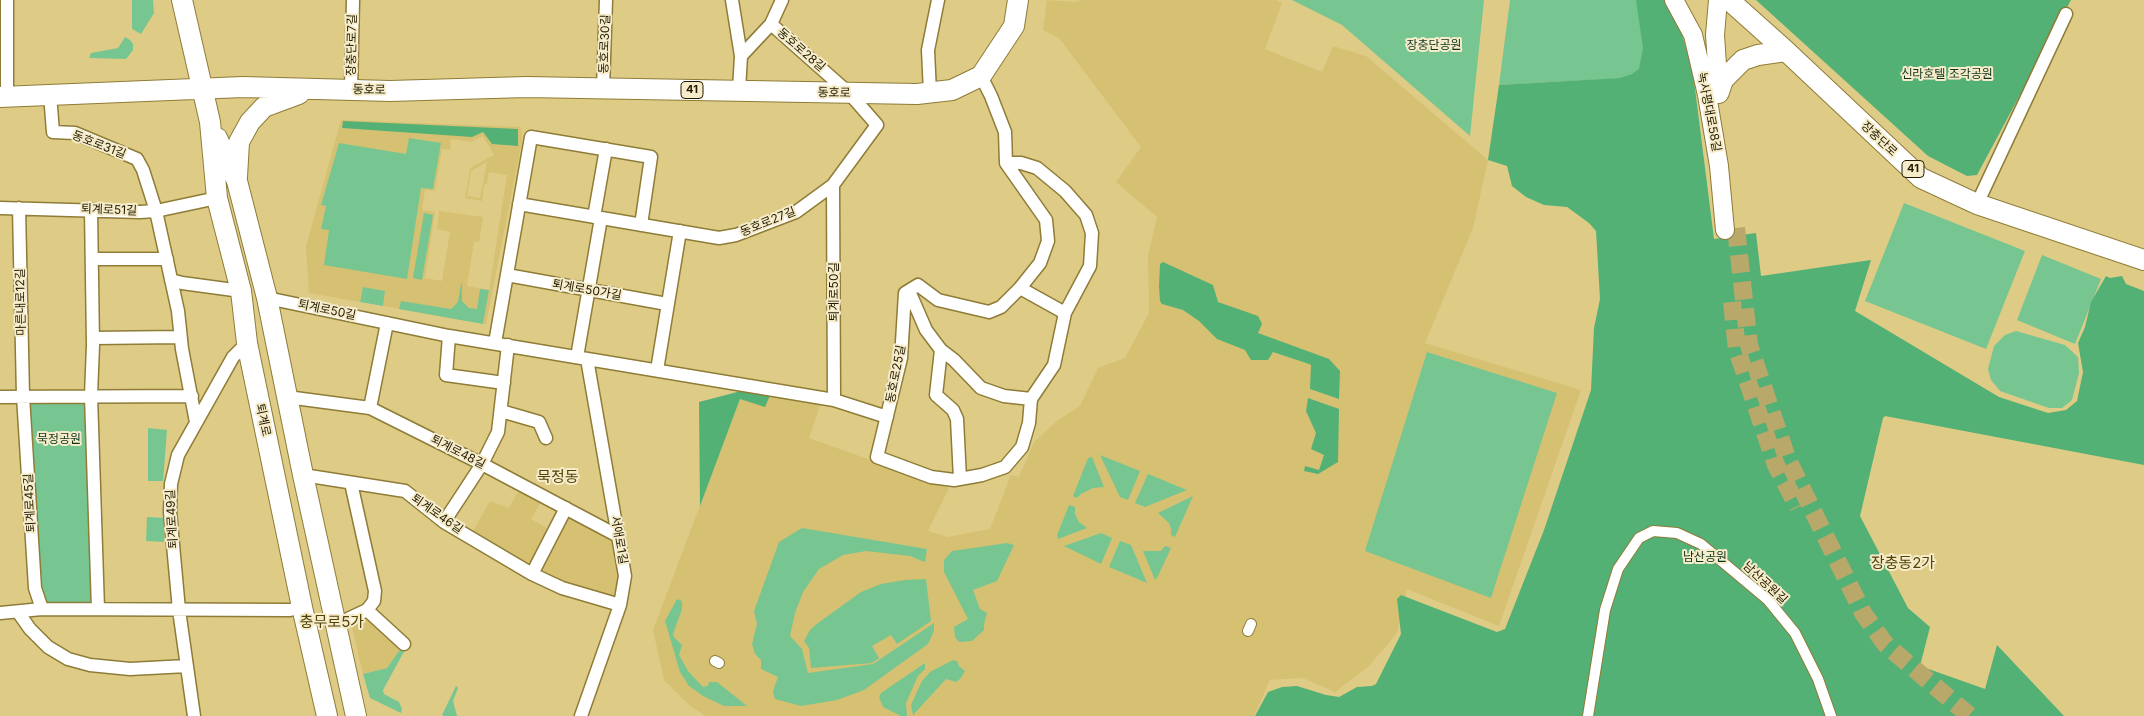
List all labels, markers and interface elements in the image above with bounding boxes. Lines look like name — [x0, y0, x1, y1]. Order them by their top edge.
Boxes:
street label: 장충단로7길 — [344, 14, 360, 76]
street label: 동호로30길 — [597, 14, 613, 74]
street label: 동호로28길 — [774, 25, 828, 75]
park label: 장충단공원 — [1406, 38, 1462, 52]
park label: 신라호텔 조각공원 — [1901, 67, 1993, 81]
street label: 녹사평대로58길 — [1694, 71, 1724, 153]
road number: 41 — [681, 82, 703, 98]
street label: 동호로 — [352, 83, 386, 97]
street label: 동호로 — [817, 86, 851, 100]
street label: 장충단로 — [1858, 119, 1900, 159]
street label: 동호로31길 — [70, 128, 128, 162]
road number: 41 — [1902, 160, 1924, 178]
street label: 퇴계로51길 — [81, 202, 137, 218]
street label: 동호로27길 — [738, 204, 798, 240]
street label: 퇴계로50길 — [827, 262, 841, 322]
street label: 마른내로12길 — [13, 268, 29, 336]
street label: 퇴계로50가길 — [551, 277, 623, 303]
street label: 퇴계로50길 — [297, 297, 357, 323]
street label: 동호로25길 — [883, 344, 909, 404]
street label: 퇴계로 — [253, 402, 273, 438]
park label: 묵정공원 — [37, 432, 81, 446]
street label: 퇴계로48길 — [428, 432, 488, 472]
district label: 묵정동 — [537, 468, 579, 486]
street label: 퇴계로45길 — [21, 473, 39, 533]
street label: 퇴계로49길 — [163, 489, 181, 549]
street label: 퇴계로46길 — [409, 491, 465, 537]
street label: 서애로1길 — [608, 515, 630, 565]
park label: 남산공원 — [1683, 550, 1727, 564]
district label: 장충동2가 — [1871, 554, 1935, 572]
street label: 남산공원길 — [1740, 559, 1790, 607]
district label: 충무로5가 — [300, 613, 364, 631]

